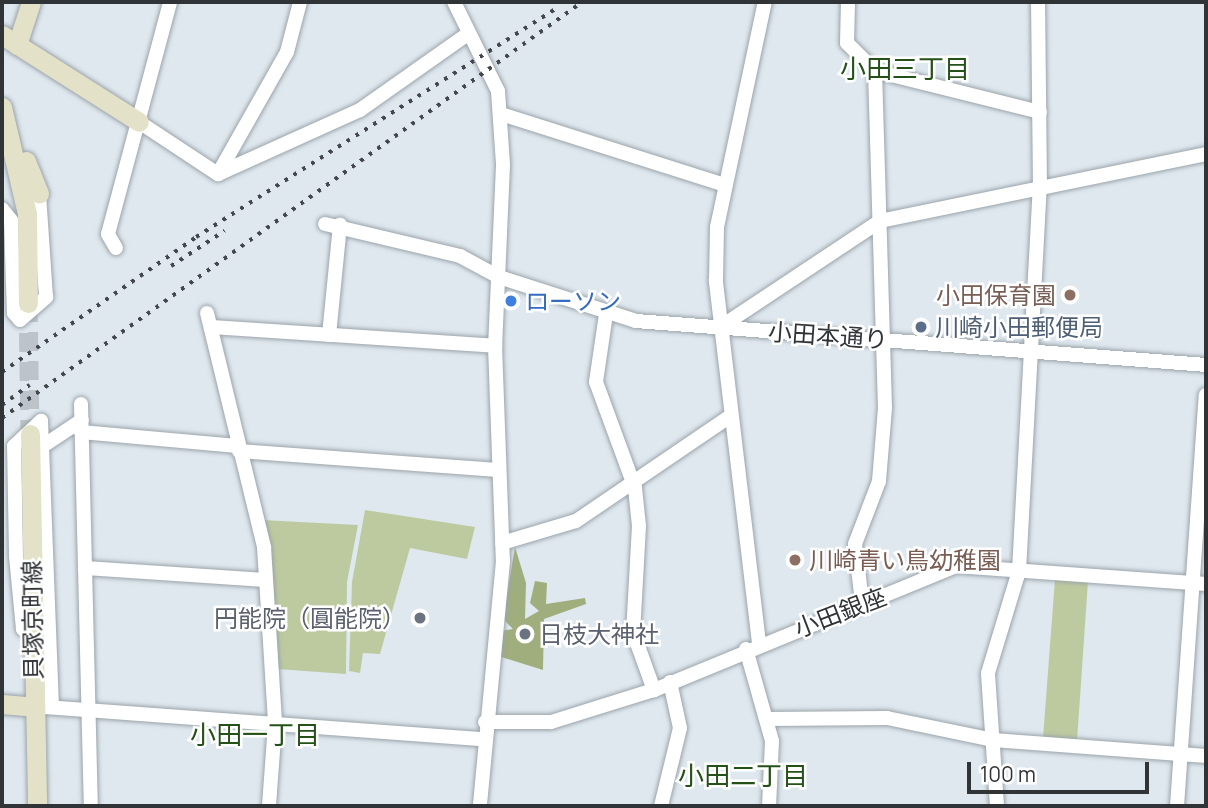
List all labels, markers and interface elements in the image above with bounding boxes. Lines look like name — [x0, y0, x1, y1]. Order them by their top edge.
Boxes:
district label: 小田三丁目 — [840, 53, 970, 85]
place label: 小田保育園 — [936, 281, 1056, 309]
place label: ローソン — [525, 287, 621, 315]
marker: 小田保育園 — [1062, 287, 1078, 303]
marker: ローソン — [503, 293, 519, 309]
place label: 川崎小田郵便局 — [935, 313, 1103, 341]
street label: 小田本通り — [767, 316, 889, 354]
marker: 川崎小田郵便局 — [913, 319, 929, 335]
place label: 川崎青い鳥幼稚園 — [809, 546, 1001, 574]
marker: 川崎青い鳥幼稚園 — [787, 552, 803, 568]
street label: 貝塚京町線 — [17, 560, 47, 680]
street label: 小田銀座 — [790, 581, 890, 643]
place label: 円能院（圓能院） — [214, 604, 406, 632]
marker: 円能院（圓能院） — [412, 610, 428, 626]
place label: 日枝大神社 — [539, 620, 659, 648]
marker: 日枝大神社 — [517, 626, 533, 642]
district label: 小田一丁目 — [190, 719, 320, 751]
scale bar — [970, 748, 1152, 792]
district label: 小田二丁目 — [678, 760, 808, 792]
text: 100 m — [980, 760, 1036, 788]

